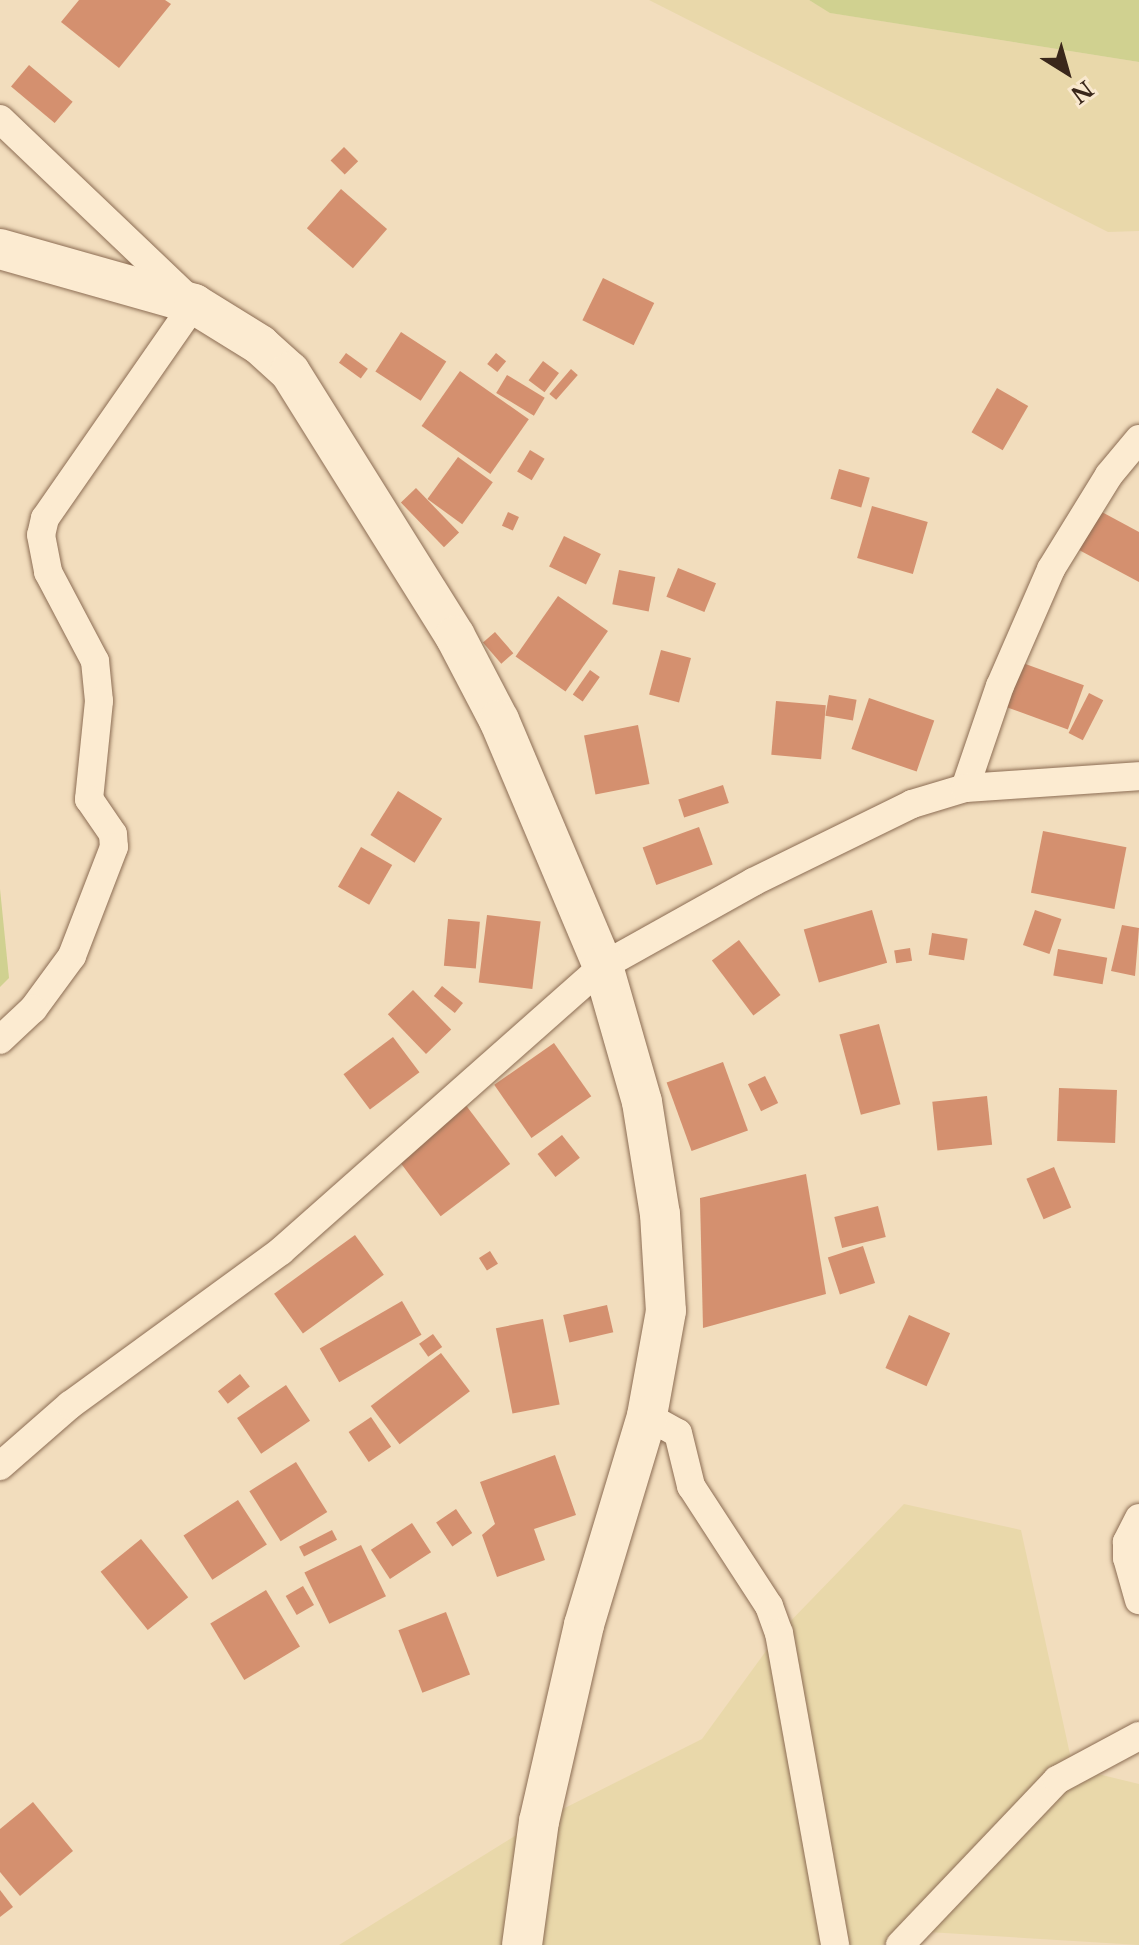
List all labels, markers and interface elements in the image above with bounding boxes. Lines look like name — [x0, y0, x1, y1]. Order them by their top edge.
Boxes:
north arrow — [1027, 32, 1107, 112]
text: N — [1065, 75, 1098, 109]

